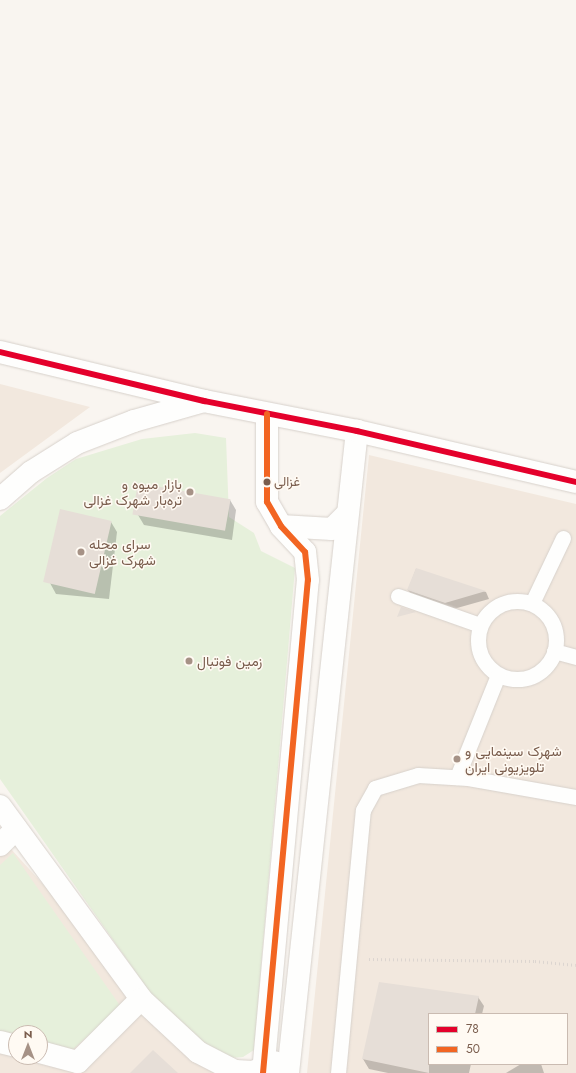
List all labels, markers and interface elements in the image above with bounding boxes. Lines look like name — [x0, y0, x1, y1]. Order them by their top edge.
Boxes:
place label: غزالی — [274, 474, 300, 490]
place label: بازار میوه و تره‌بار شهرک غزالی — [83, 476, 182, 508]
marker: غزالی — [262, 477, 272, 487]
marker: بازار میوه و تره‌بار شهرک غزالی — [185, 487, 195, 497]
place label: سرای محله شهرک غزالی — [89, 536, 156, 568]
marker: سرای محله شهرک غزالی — [76, 547, 86, 557]
place label: زمین فوتبال — [197, 653, 262, 669]
marker: زمین فوتبال — [184, 656, 194, 666]
place label: شهرک سینمایی و تلویزیونی ایران — [465, 743, 562, 776]
marker: شهرک سینمایی و تلویزیونی ایران — [452, 754, 462, 764]
legend — [428, 1013, 568, 1065]
text: 78 — [466, 1020, 479, 1038]
north arrow — [8, 1025, 48, 1065]
text: N — [24, 1026, 32, 1042]
text: 50 — [466, 1040, 480, 1058]

